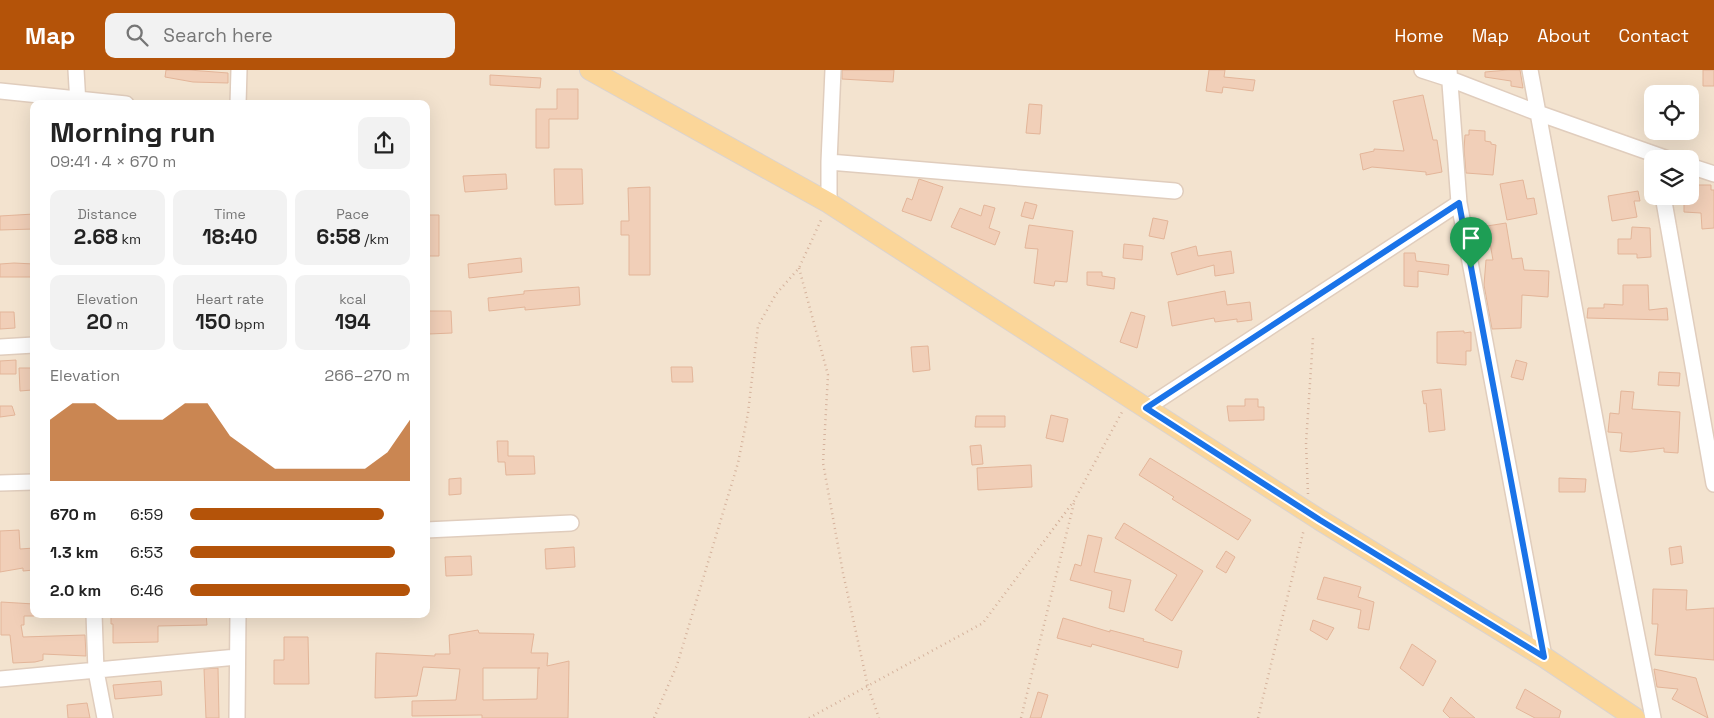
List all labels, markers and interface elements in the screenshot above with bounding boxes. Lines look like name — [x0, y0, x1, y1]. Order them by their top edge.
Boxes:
search box — [105, 13, 455, 58]
text: Map — [25, 20, 75, 51]
icon: search — [123, 21, 151, 49]
text: Search here — [163, 23, 273, 48]
text: Home — [1395, 24, 1444, 47]
text: Map — [1472, 24, 1509, 47]
text: About — [1537, 24, 1591, 47]
text: Contact — [1619, 24, 1689, 47]
map controls — [1644, 85, 1699, 205]
button: locate — [1644, 85, 1699, 140]
text: Morning run — [50, 114, 215, 150]
button: share — [358, 117, 410, 169]
button: layers — [1644, 150, 1699, 205]
text: 09:41 · 4 × 670 m — [50, 151, 176, 172]
text: Distance — [78, 205, 137, 223]
text: Time — [214, 205, 246, 223]
text: Pace — [336, 205, 369, 223]
pin — [1450, 217, 1492, 268]
text: 2.68 — [74, 223, 118, 250]
text: 18:40 — [202, 223, 258, 250]
text: 6:58 — [316, 223, 361, 250]
icon: arrive — [1457, 224, 1485, 252]
text: km — [118, 230, 141, 248]
text: /km — [361, 230, 389, 248]
text: Elevation — [77, 290, 138, 308]
text: Heart rate — [196, 290, 264, 308]
text: kcal — [339, 290, 366, 308]
text: 20 — [86, 308, 113, 335]
text: 150 — [195, 308, 231, 335]
text: 194 — [335, 308, 371, 335]
text: m — [113, 315, 128, 333]
text: bpm — [231, 315, 265, 333]
text: Elevation — [50, 365, 120, 386]
text: 266–270 m — [325, 365, 410, 386]
text: 670 m — [50, 504, 97, 525]
text: 6:59 — [130, 504, 163, 525]
text: 1.3 km — [50, 542, 98, 563]
text: 6:53 — [130, 542, 163, 563]
text: 2.0 km — [50, 580, 101, 601]
text: 6:46 — [130, 580, 164, 601]

